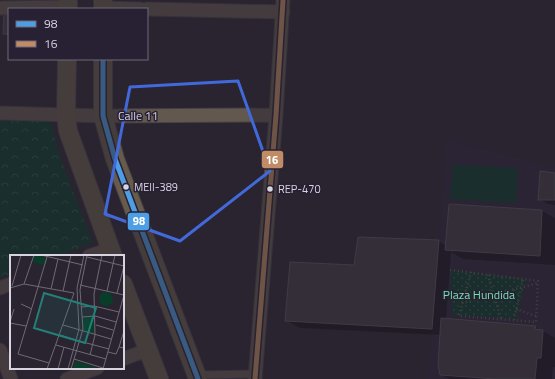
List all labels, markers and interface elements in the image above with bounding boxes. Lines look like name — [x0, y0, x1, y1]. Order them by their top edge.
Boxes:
legend — [8, 8, 148, 60]
text: 98 — [44, 14, 58, 33]
text: 16 — [44, 34, 58, 53]
street label: Calle 11 — [118, 106, 158, 125]
line badge: 16 — [261, 150, 284, 169]
text: 16 — [266, 152, 278, 168]
place label: MEII-389 — [134, 179, 178, 195]
place label: REP-470 — [278, 181, 321, 197]
marker: MEII-389 — [121, 182, 131, 192]
marker: REP-470 — [265, 184, 275, 194]
line badge: 98 — [127, 212, 150, 231]
text: 98 — [133, 213, 145, 229]
inset map — [10, 255, 124, 369]
park label: Plaza Hundida — [443, 285, 515, 304]

